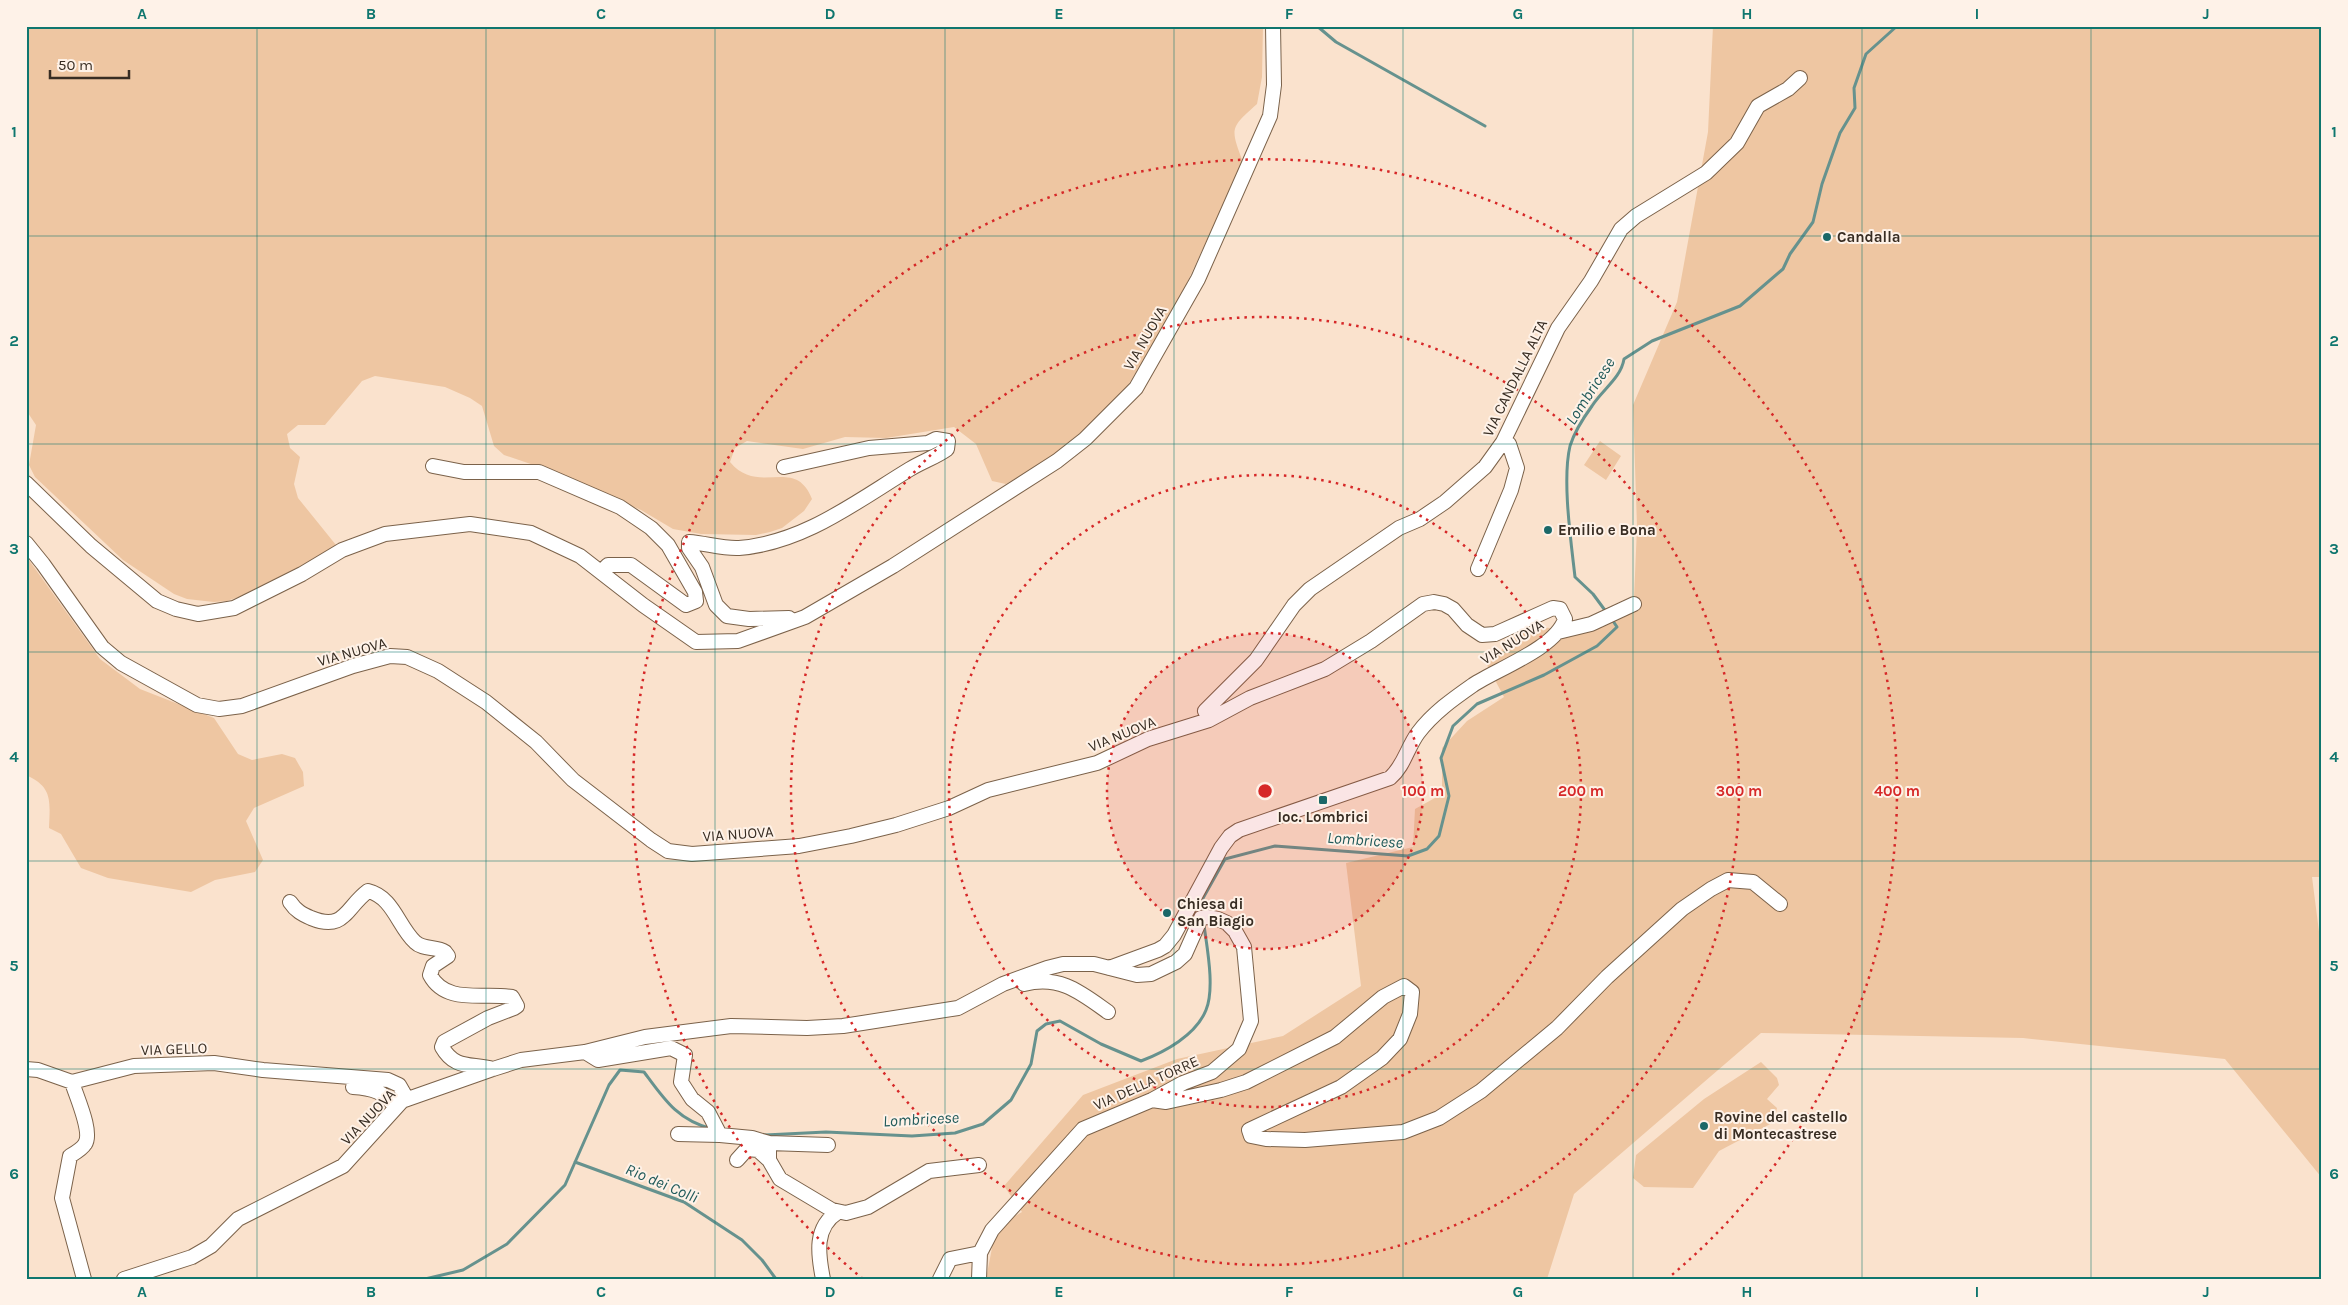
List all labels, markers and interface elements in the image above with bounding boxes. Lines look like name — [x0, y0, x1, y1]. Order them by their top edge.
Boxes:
text: A — [137, 4, 147, 23]
text: B — [366, 4, 376, 23]
text: C — [596, 4, 606, 23]
text: D — [825, 4, 836, 23]
text: E — [1054, 4, 1064, 23]
text: F — [1285, 4, 1294, 23]
text: G — [1513, 4, 1523, 23]
text: H — [1741, 4, 1753, 23]
text: I — [1975, 4, 1979, 23]
text: J — [2202, 4, 2210, 23]
scale bar — [50, 48, 129, 80]
text: 50 m — [58, 56, 93, 74]
text: 1 — [11, 122, 17, 141]
text: 1 — [2331, 122, 2337, 141]
place label: Candalla — [1837, 228, 1901, 246]
marker: Candalla — [1821, 231, 1833, 243]
street label: VIA NUOVA — [1119, 302, 1171, 373]
street label: VIA CANDALLA ALTA — [1479, 316, 1551, 439]
text: 2 — [9, 331, 19, 350]
text: 2 — [2329, 331, 2339, 350]
water label: Lombricese — [1561, 353, 1619, 428]
place label: Emilio e Bona — [1558, 521, 1656, 539]
marker: Emilio e Bona — [1542, 524, 1554, 536]
text: 3 — [9, 539, 19, 558]
text: 3 — [2329, 539, 2339, 558]
street label: VIA NUOVA — [1477, 615, 1547, 668]
street label: VIA NUOVA — [315, 633, 389, 670]
street label: VIA NUOVA — [1086, 712, 1159, 756]
text: 4 — [9, 747, 19, 766]
text: 4 — [2329, 747, 2339, 766]
centre of rings — [1256, 782, 1274, 800]
text: 100 m — [1402, 782, 1444, 800]
text: 200 m — [1558, 782, 1604, 800]
text: 300 m — [1716, 782, 1762, 800]
text: 400 m — [1874, 782, 1920, 800]
marker: Ioc. Lombrici — [1317, 794, 1329, 806]
place label: Ioc. Lombrici — [1277, 808, 1369, 826]
street label: VIA NUOVA — [702, 823, 774, 845]
water label: Lombricese — [1326, 828, 1404, 852]
place label: Chiesa di San Biagio — [1177, 895, 1254, 930]
marker: Chiesa di San Biagio — [1161, 907, 1173, 919]
text: 5 — [9, 956, 19, 975]
text: 5 — [2329, 956, 2339, 975]
street label: VIA GELLO — [140, 1039, 208, 1059]
street label: VIA DELLA TORRE — [1091, 1052, 1201, 1114]
street label: VIA NUOVA — [337, 1085, 399, 1149]
water label: Lombricese — [883, 1107, 960, 1130]
place label: Rovine del castello di Montecastrese — [1714, 1108, 1848, 1143]
marker: Rovine del castello di Montecastrese — [1698, 1120, 1710, 1132]
water label: Rio dei Colli — [623, 1159, 701, 1207]
text: 6 — [9, 1164, 19, 1183]
text: 6 — [2329, 1164, 2339, 1183]
text: A — [137, 1282, 147, 1301]
text: B — [366, 1282, 376, 1301]
text: C — [596, 1282, 606, 1301]
text: D — [825, 1282, 836, 1301]
text: E — [1054, 1282, 1064, 1301]
text: F — [1285, 1282, 1294, 1301]
text: G — [1513, 1282, 1523, 1301]
text: H — [1741, 1282, 1753, 1301]
text: I — [1975, 1282, 1979, 1301]
text: J — [2202, 1282, 2210, 1301]

